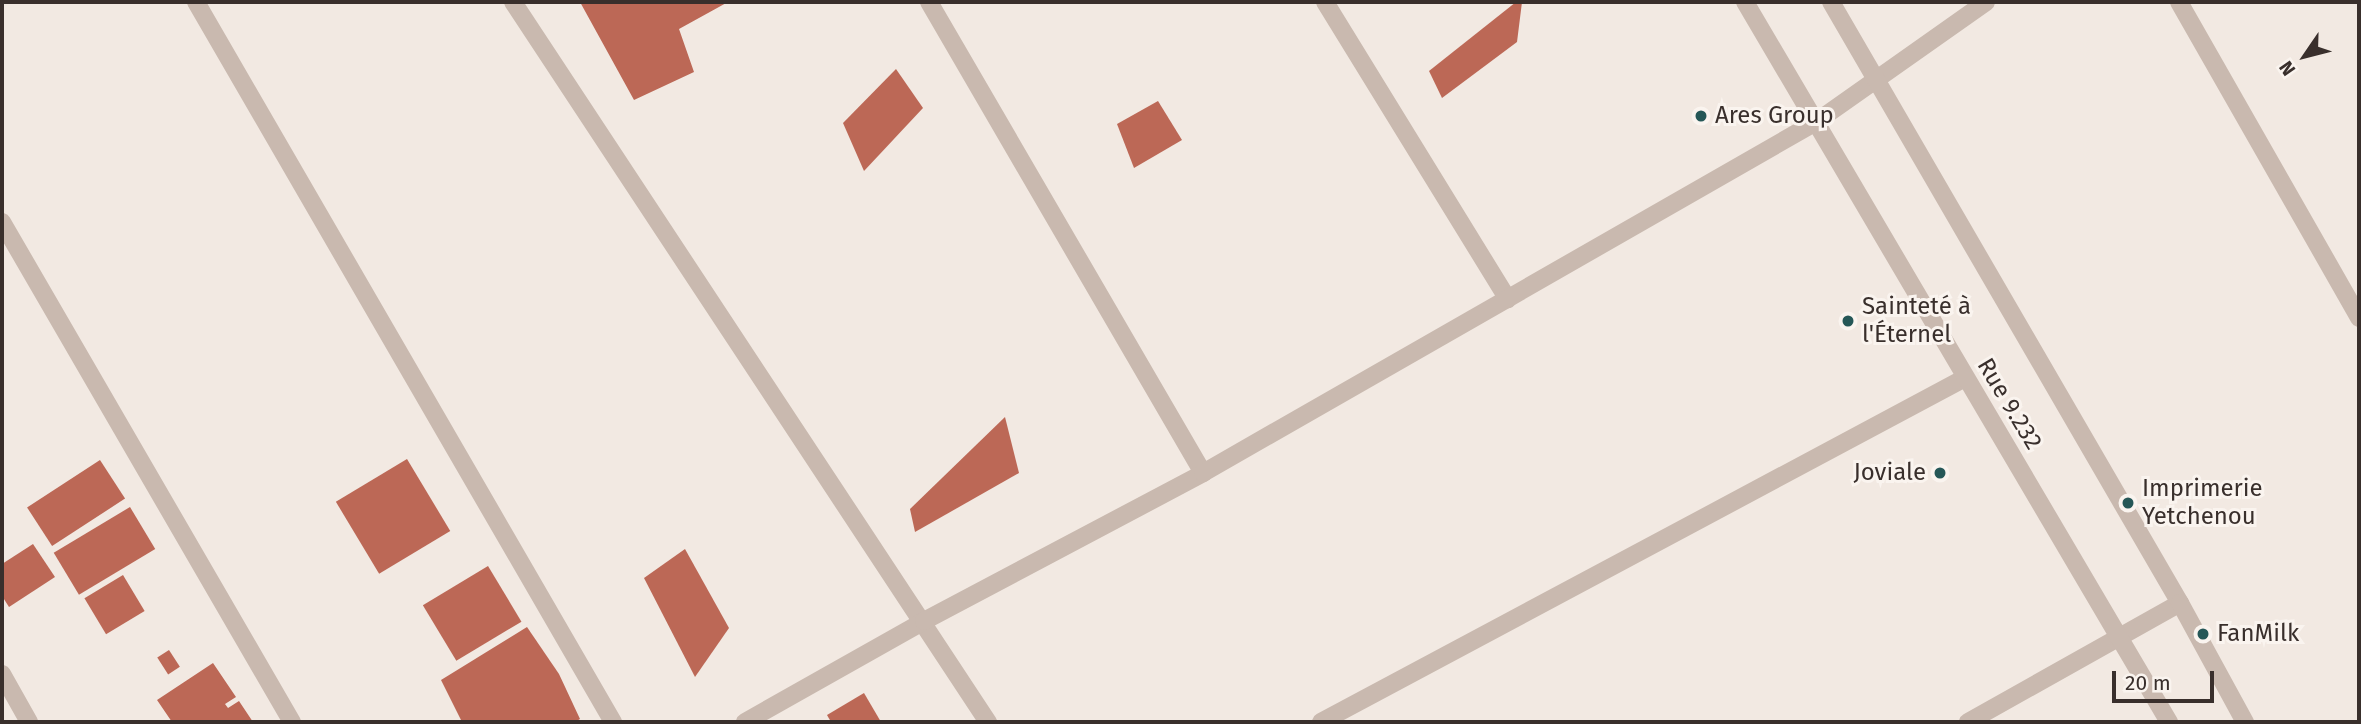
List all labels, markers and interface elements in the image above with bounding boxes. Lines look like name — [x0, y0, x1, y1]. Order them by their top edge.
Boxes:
north arrow — [2270, 21, 2340, 91]
text: N — [2274, 57, 2300, 80]
place label: Ares Group — [1715, 102, 1834, 130]
marker: Ares Group — [1693, 108, 1709, 124]
place label: Sainteté à l'Éternel — [1862, 293, 1971, 349]
marker: Sainteté à l'Éternel — [1840, 313, 1856, 329]
street label: Rue 9.232 — [1970, 353, 2048, 455]
place label: Joviale — [1853, 459, 1926, 487]
marker: Joviale — [1932, 465, 1948, 481]
place label: Imprimerie Yetchenou — [2142, 475, 2263, 531]
marker: Imprimerie Yetchenou — [2120, 495, 2136, 511]
place label: FanMilk — [2217, 620, 2299, 648]
marker: FanMilk — [2195, 626, 2211, 642]
scale bar — [2116, 658, 2218, 702]
text: 20 m — [2125, 670, 2171, 696]

